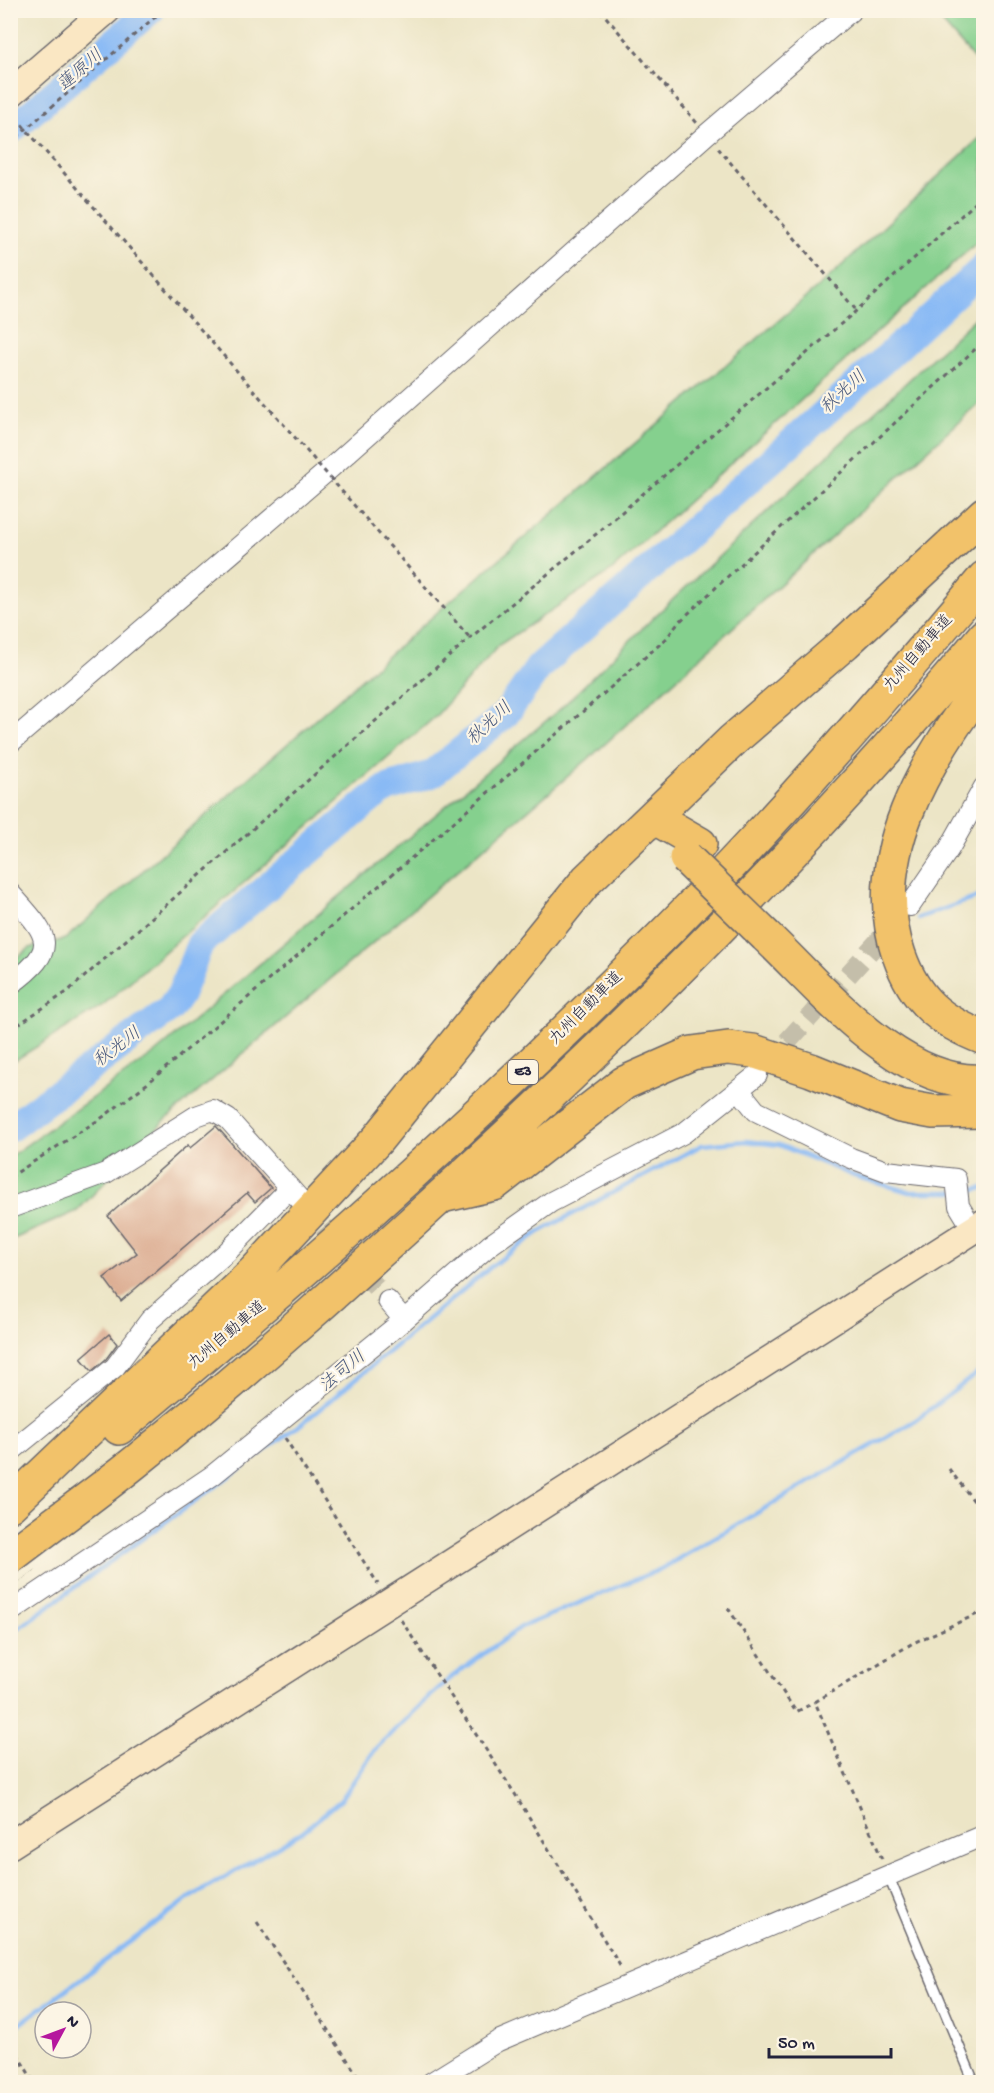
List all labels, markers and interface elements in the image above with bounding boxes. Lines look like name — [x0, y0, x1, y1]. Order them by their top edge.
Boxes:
water label: 蓮原川 — [53, 45, 108, 97]
water label: 秋光川 — [816, 366, 871, 419]
street label: 九州自動車道 — [879, 610, 958, 696]
water label: 秋光川 — [462, 697, 517, 750]
street label: 九州自動車道 — [545, 967, 628, 1050]
water label: 秋光川 — [90, 1023, 146, 1073]
road number: E3 — [508, 1060, 538, 1084]
street label: 九州自動車道 — [184, 1296, 271, 1374]
water label: 法司川 — [316, 1347, 370, 1397]
north arrow — [33, 2000, 93, 2060]
text: N — [61, 2012, 83, 2033]
scale bar — [769, 2021, 890, 2059]
text: 50 m — [778, 2034, 815, 2055]

